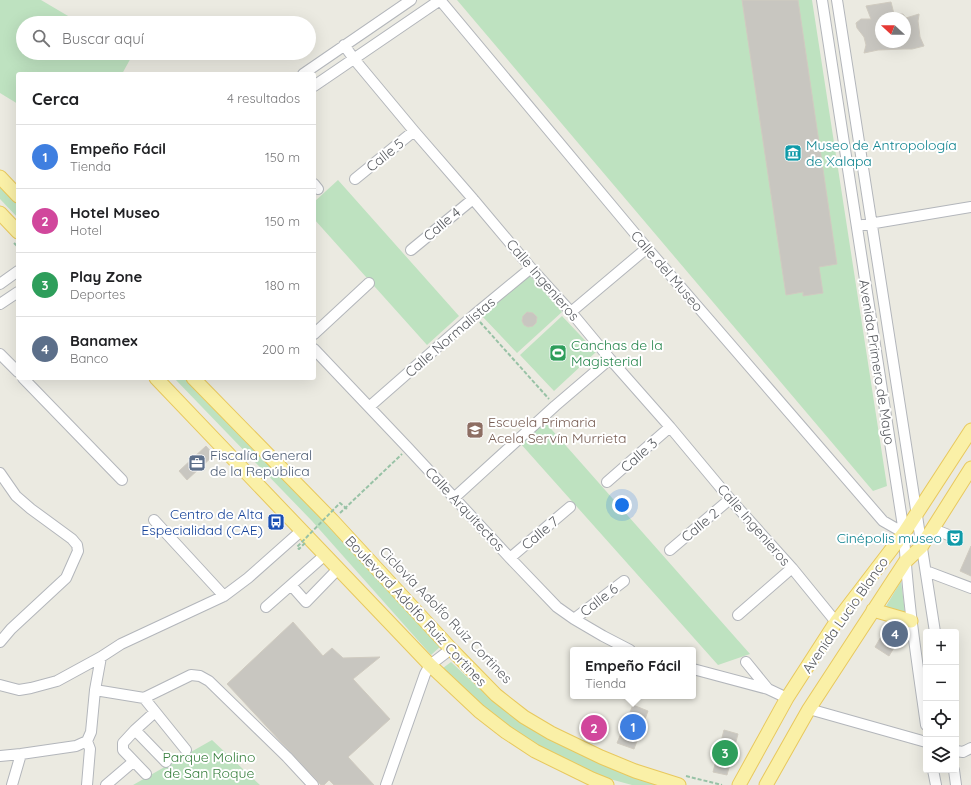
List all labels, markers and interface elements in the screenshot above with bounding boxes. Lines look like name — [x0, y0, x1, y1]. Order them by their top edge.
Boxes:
north arrow — [875, 12, 911, 48]
search box — [16, 16, 316, 60]
icon: search — [30, 27, 52, 49]
text: Buscar aquí — [62, 29, 144, 48]
text: Cerca — [32, 88, 79, 109]
text: 4 resultados — [227, 90, 300, 106]
street label: Calle 5 — [363, 134, 407, 176]
place label: Museo de Antropología de Xalapa — [806, 136, 957, 170]
text: Empeño Fácil — [70, 139, 166, 158]
museum icon: Museo de Antropología de Xalapa — [783, 143, 803, 163]
text: 1 — [42, 149, 48, 165]
text: 150 m — [265, 149, 300, 165]
text: Tienda — [70, 158, 111, 174]
text: Hotel Museo — [70, 203, 160, 222]
street label: Calle 4 — [420, 203, 464, 245]
text: 2 — [41, 213, 49, 229]
text: 150 m — [265, 213, 300, 229]
text: Hotel — [70, 222, 102, 238]
street label: Calle del Museo — [627, 227, 707, 315]
street label: Calle Ingenieros — [503, 235, 583, 325]
text: Play Zone — [70, 267, 142, 286]
text: 3 — [42, 277, 48, 293]
text: 180 m — [265, 277, 300, 293]
street label: Avenida Primero de Mayo — [855, 278, 899, 446]
text: Deportes — [70, 286, 125, 302]
street label: Calle Normalistas — [401, 293, 499, 381]
text: Banamex — [70, 331, 138, 350]
place label: Canchas de la Magisterial — [571, 336, 663, 370]
text: 4 — [41, 341, 49, 357]
text: 200 m — [262, 341, 300, 357]
sports icon: Canchas de la Magisterial — [548, 343, 568, 363]
text: Banco — [70, 350, 108, 366]
place label: Escuela Primaria Acela Servín Murrieta — [488, 413, 626, 447]
school or university icon: Escuela Primaria Acela Servín Murrieta — [465, 420, 485, 440]
street label: Calle 3 — [617, 434, 661, 476]
place label: Fiscalía General de la República — [210, 446, 312, 480]
office icon: Fiscalía General de la República — [187, 453, 207, 473]
street label: Calle Arquitectos — [421, 463, 509, 555]
street label: Calle Ingenieros — [714, 480, 794, 570]
your location — [612, 495, 632, 515]
street label: Calle 2 — [678, 504, 723, 546]
place label: Centro de Alta Especialidad (CAE) — [141, 505, 263, 539]
bus stop icon: Centro de Alta Especialidad (CAE) — [266, 512, 286, 532]
street label: Calle 7 — [518, 512, 562, 554]
theatre icon: Cinépolis museo — [945, 528, 965, 548]
place label: Cinépolis museo — [837, 529, 942, 547]
street label: Boulevard Adolfo Ruiz Cortines — [341, 532, 491, 690]
street label: Ciclovía Adolfo Ruiz Cortines — [376, 543, 516, 687]
street label: Avenida Lucio Blanco — [798, 553, 892, 677]
street label: Calle 6 — [576, 579, 622, 620]
pin: 4 — [882, 619, 908, 649]
map controls — [923, 629, 959, 773]
button: + — [923, 629, 959, 665]
popup — [570, 647, 696, 699]
text: Empeño Fácil — [585, 656, 681, 675]
button: − — [923, 665, 959, 701]
text: Tienda — [585, 675, 626, 691]
button: locate — [923, 701, 959, 737]
pin: 1 — [620, 712, 646, 742]
pin: 2 — [581, 713, 607, 743]
button: layers — [923, 737, 959, 773]
pin: 3 — [712, 738, 738, 768]
park label: Parque Molino de San Roque — [163, 748, 255, 782]

